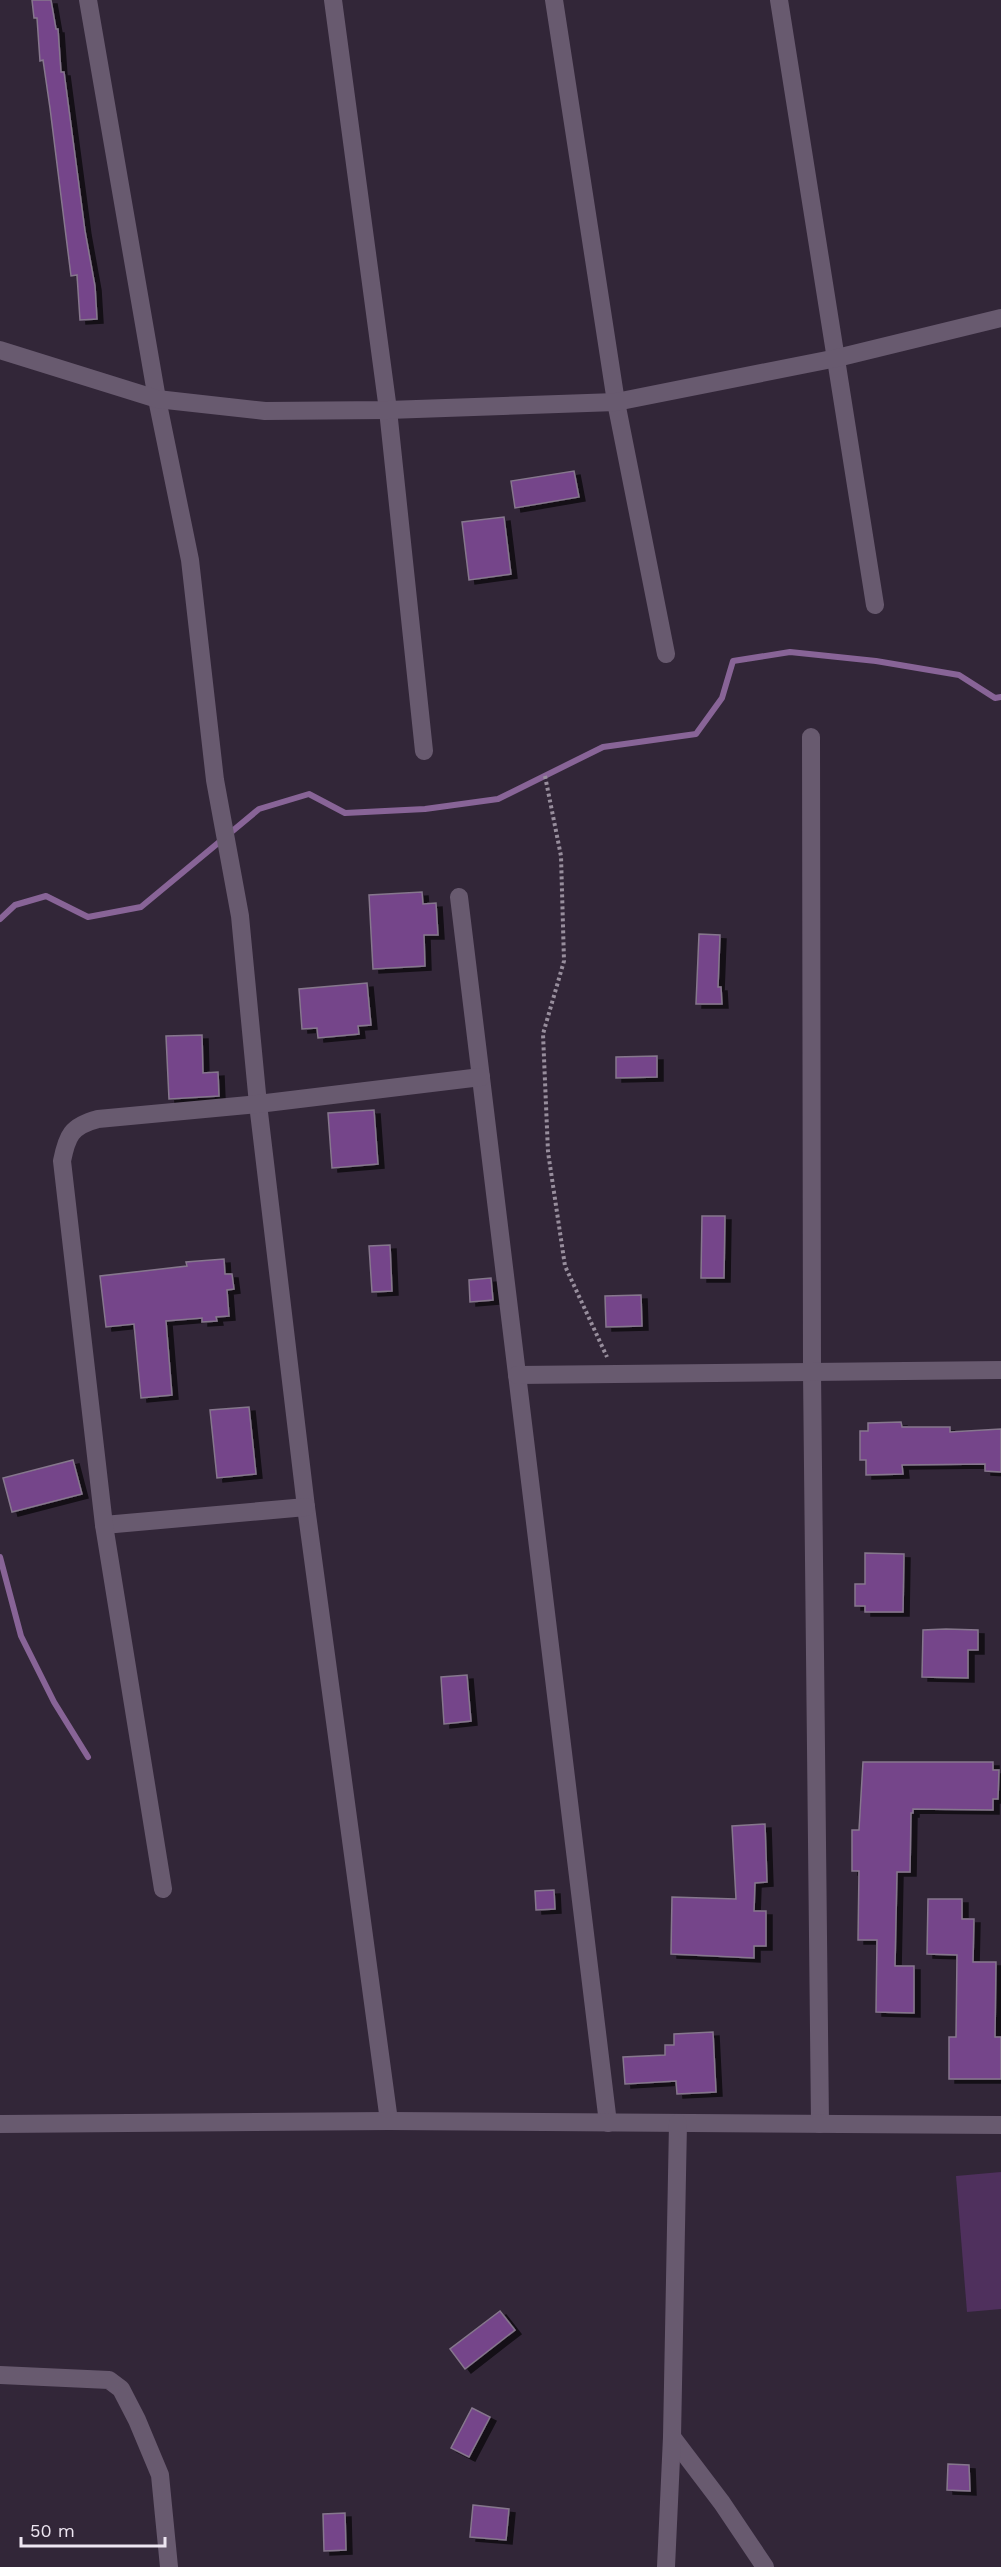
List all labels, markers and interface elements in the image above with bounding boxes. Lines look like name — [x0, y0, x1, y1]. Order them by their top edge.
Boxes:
scale bar — [21, 2510, 165, 2548]
text: 50 m — [30, 2520, 75, 2541]

